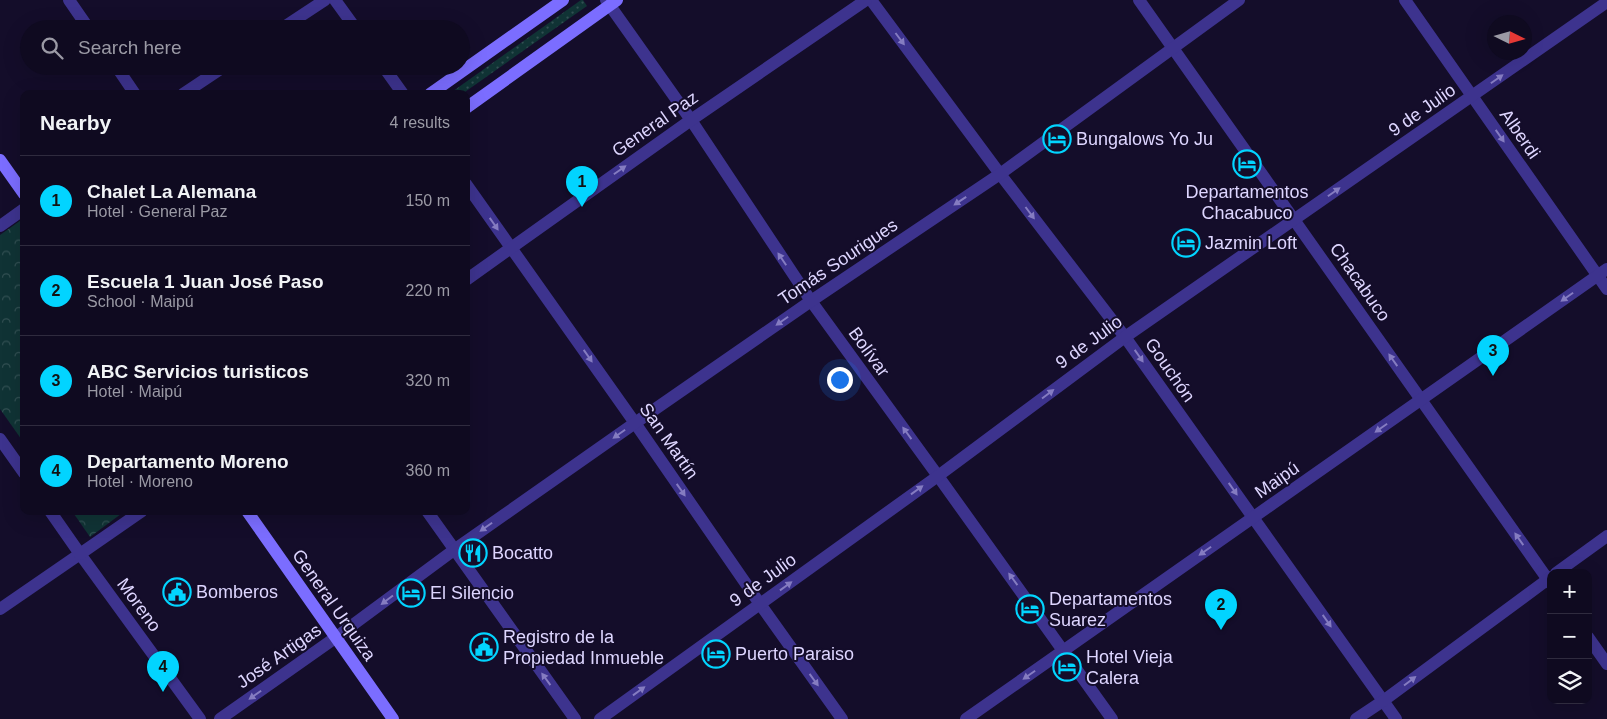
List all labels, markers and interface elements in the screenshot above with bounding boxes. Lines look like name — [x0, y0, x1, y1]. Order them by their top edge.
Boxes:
north arrow — [1487, 15, 1532, 60]
search box — [20, 20, 470, 75]
one-way arrow — [895, 32, 906, 45]
icon: search — [38, 34, 66, 62]
text: Search here — [78, 37, 182, 58]
one-way arrow — [1490, 74, 1503, 84]
street label: 9 de Julio — [1385, 80, 1459, 140]
street label: General Paz — [608, 87, 702, 161]
street label: Alberdi — [1496, 105, 1544, 163]
text: Nearby — [40, 111, 111, 134]
text: 4 results — [390, 114, 450, 131]
hotel icon: Bungalows Yo Ju — [1042, 124, 1072, 154]
place label: Bungalows Yo Ju — [1076, 129, 1213, 149]
one-way arrow — [1495, 129, 1505, 143]
hotel icon: Departamentos Chacabuco — [1232, 149, 1262, 179]
one-way arrow — [613, 165, 627, 175]
pin: 1 — [566, 166, 598, 207]
text: Chalet La Alemana — [87, 181, 256, 202]
place label: Departamentos Chacabuco — [1185, 182, 1309, 223]
one-way arrow — [1327, 187, 1341, 197]
text: 1 — [52, 192, 60, 209]
text: 150 m — [406, 192, 450, 209]
one-way arrow — [953, 196, 967, 206]
text: Hotel · General Paz — [87, 203, 228, 220]
one-way arrow — [1025, 206, 1035, 220]
street label: Tomás Sourigues — [775, 215, 901, 309]
one-way arrow — [489, 217, 499, 230]
hotel icon: Jazmin Loft — [1171, 228, 1201, 258]
place label: Jazmin Loft — [1205, 233, 1297, 253]
street label: Chacabuco — [1326, 239, 1394, 325]
one-way arrow — [778, 252, 787, 265]
text: Escuela 1 Juan José Paso — [87, 271, 324, 292]
text: 2 — [52, 282, 60, 299]
text: 220 m — [406, 282, 450, 299]
one-way arrow — [1560, 292, 1574, 302]
text: School · Maipú — [87, 293, 194, 310]
street label: 9 de Julio — [1052, 311, 1126, 373]
one-way arrow — [775, 316, 788, 326]
street label: Bolívar — [844, 323, 894, 381]
street label: Gouchón — [1141, 334, 1199, 406]
pin: 3 — [1477, 335, 1509, 376]
one-way arrow — [1134, 349, 1144, 363]
one-way arrow — [583, 350, 593, 363]
one-way arrow — [1388, 353, 1398, 366]
text: ABC Servicios turisticos — [87, 361, 309, 382]
your location — [827, 367, 853, 393]
text: 3 — [52, 372, 60, 389]
text: 320 m — [406, 372, 450, 389]
text: Hotel · Maipú — [87, 383, 182, 400]
one-way arrow — [1041, 389, 1055, 399]
street label: San Martín — [636, 399, 702, 483]
one-way arrow — [1375, 422, 1388, 433]
one-way arrow — [903, 427, 913, 440]
one-way arrow — [612, 429, 626, 439]
text: Departamento Moreno — [87, 451, 289, 472]
street label: Maipú — [1251, 458, 1303, 502]
text: 4 — [52, 462, 60, 479]
text: 360 m — [406, 462, 450, 479]
text: Hotel · Moreno — [87, 473, 193, 490]
one-way arrow — [1228, 482, 1238, 496]
one-way arrow — [676, 483, 686, 497]
one-way arrow — [910, 485, 923, 496]
one-way arrow — [479, 522, 493, 532]
one-way arrow — [1514, 532, 1524, 546]
restaurant icon: Bocatto — [458, 538, 488, 568]
place label: Bocatto — [492, 543, 553, 563]
street label: General Urquiza — [288, 546, 380, 665]
one-way arrow — [1198, 546, 1212, 556]
street label: 9 de Julio — [726, 549, 800, 611]
map controls — [1547, 569, 1592, 704]
button: + — [1547, 569, 1592, 614]
one-way arrow — [1008, 573, 1018, 586]
street label: Moreno — [113, 574, 165, 636]
public building icon: Bomberos — [162, 577, 192, 607]
hotel icon: El Silencio — [396, 578, 426, 608]
one-way arrow — [779, 581, 792, 591]
place label: Bomberos — [196, 582, 278, 602]
place label: El Silencio — [430, 583, 514, 603]
place label: Departamentos Suarez — [1049, 589, 1172, 630]
pin: 2 — [1205, 589, 1237, 630]
hotel icon: Departamentos Suarez — [1015, 594, 1045, 624]
one-way arrow — [380, 595, 394, 605]
one-way arrow — [1322, 614, 1332, 628]
button: − — [1547, 614, 1592, 659]
street label: José Artigas — [233, 620, 325, 692]
place label: Registro de la Propiedad Inmueble — [503, 627, 664, 668]
public building icon: Registro de la Propiedad Inmueble — [469, 632, 499, 662]
hotel icon: Puerto Paraiso — [701, 639, 731, 669]
place label: Puerto Paraiso — [735, 644, 854, 664]
place label: Hotel Vieja Calera — [1086, 647, 1174, 688]
pin: 4 — [147, 651, 179, 692]
hotel icon: Hotel Vieja Calera — [1052, 652, 1082, 682]
button: layers — [1547, 659, 1592, 704]
one-way arrow — [1022, 670, 1036, 680]
one-way arrow — [541, 672, 551, 686]
one-way arrow — [809, 673, 819, 687]
one-way arrow — [1403, 676, 1417, 686]
one-way arrow — [632, 685, 645, 696]
one-way arrow — [248, 690, 262, 700]

